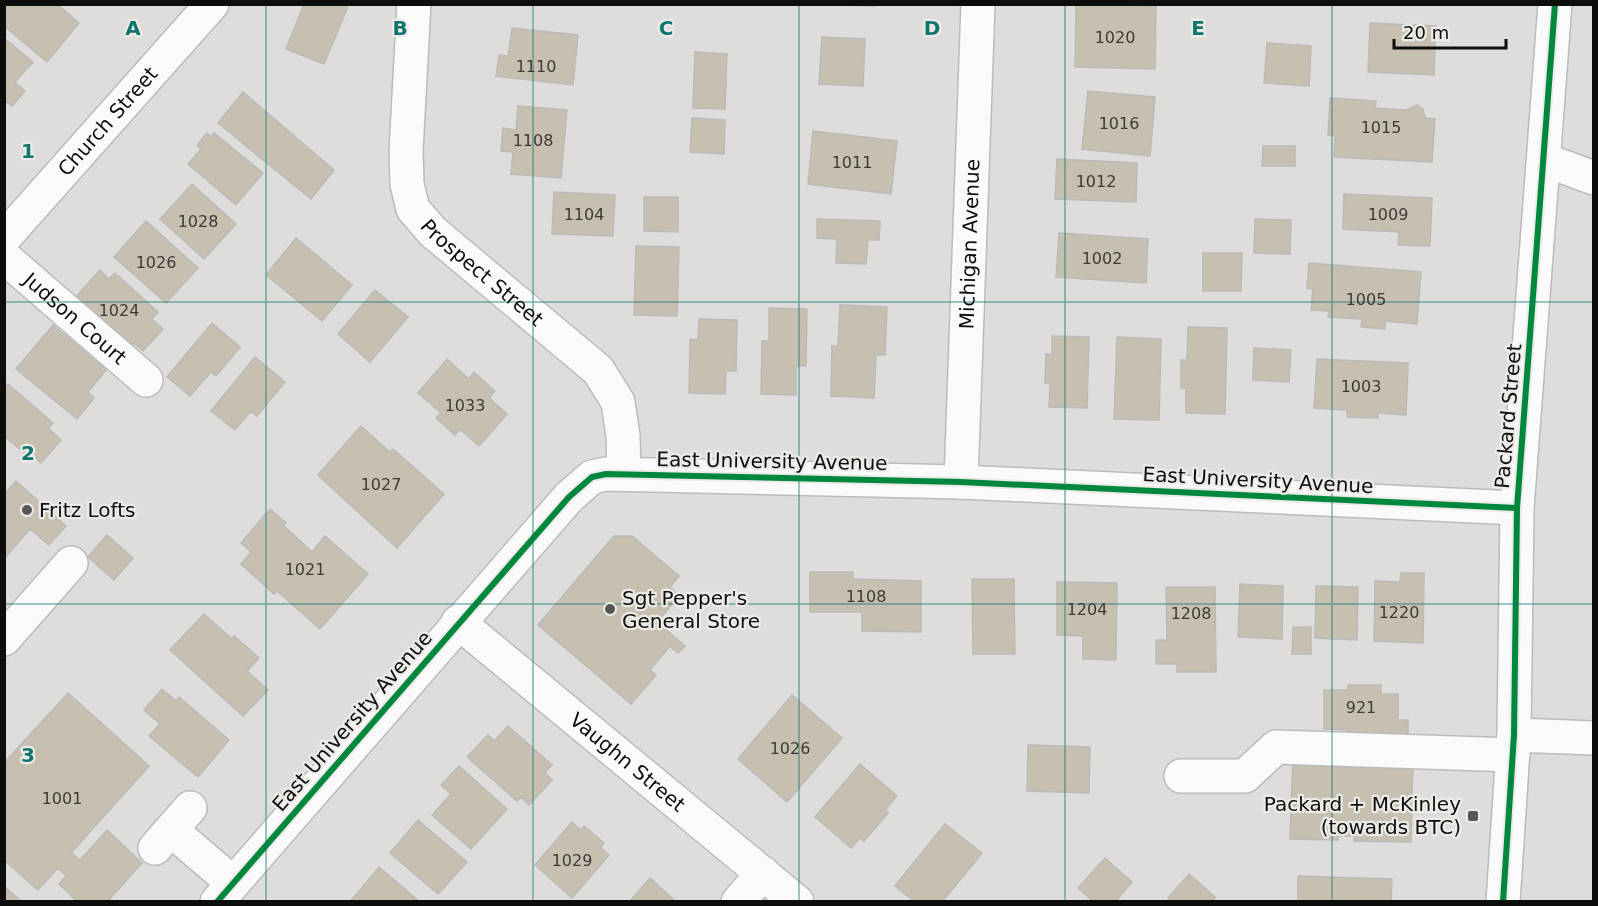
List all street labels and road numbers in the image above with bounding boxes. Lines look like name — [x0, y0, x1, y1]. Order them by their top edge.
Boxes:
street label: Church Street — [53, 62, 163, 181]
street label: Michigan Avenue — [954, 159, 984, 330]
street label: Prospect Street — [415, 214, 548, 331]
street label: Judson Court — [17, 266, 131, 370]
street label: Packard Street — [1490, 342, 1526, 490]
street label: East University Avenue — [656, 447, 888, 475]
street label: East University Avenue — [1142, 462, 1374, 498]
street label: East University Avenue — [267, 626, 437, 816]
street label: Vaughn Street — [565, 708, 690, 817]

